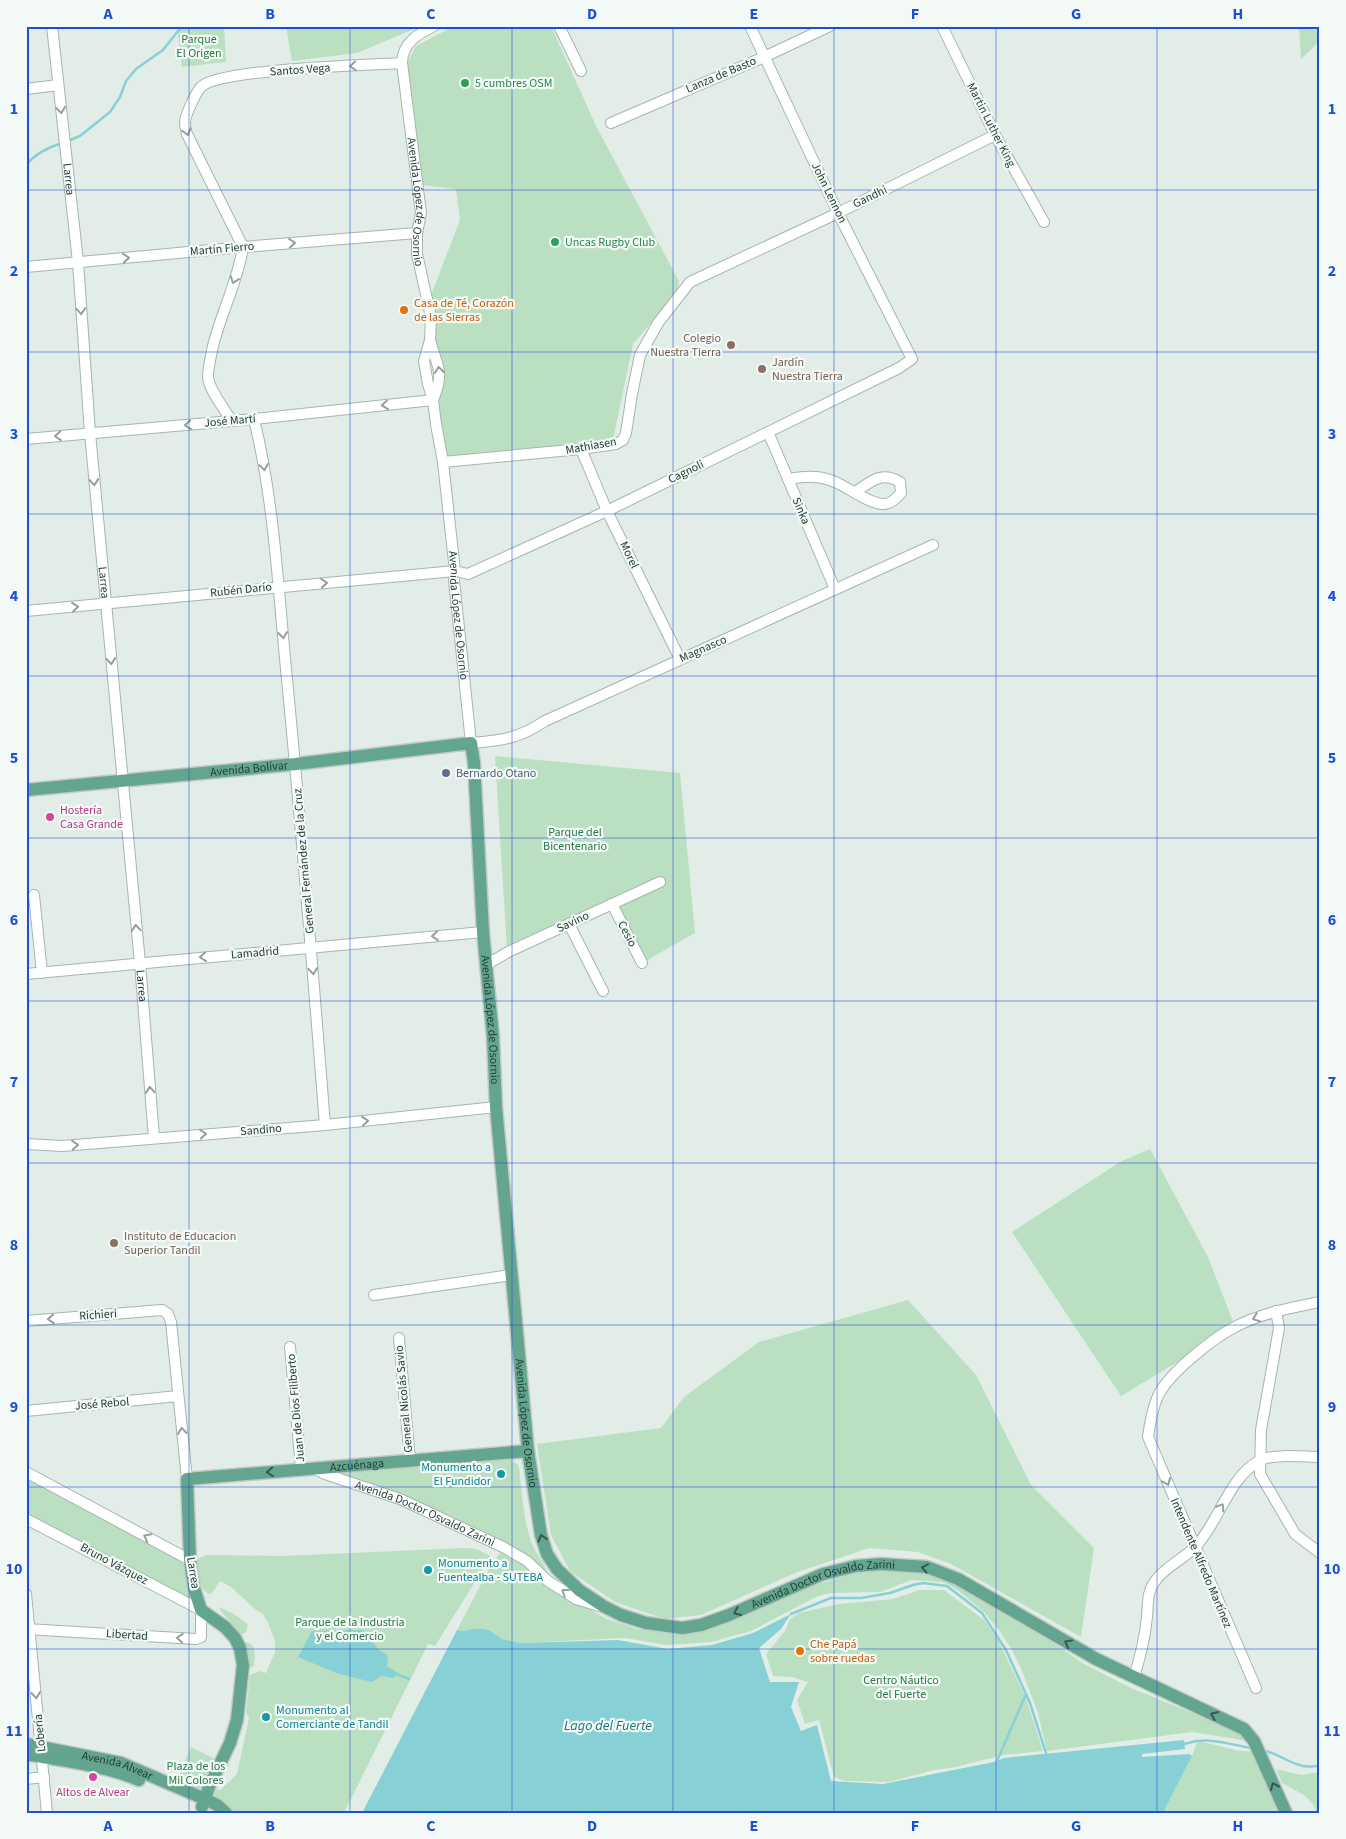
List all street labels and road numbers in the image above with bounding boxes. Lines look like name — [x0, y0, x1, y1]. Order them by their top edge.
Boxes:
street label: Lanza de Basto — [683, 53, 759, 97]
street label: Santos Vega — [269, 59, 331, 81]
street label: Martin Luther King — [962, 80, 1020, 170]
street label: Avenida López de Osornio — [403, 137, 430, 268]
street label: John Lennon — [807, 160, 851, 226]
street label: Larrea — [59, 162, 79, 196]
street label: Gandhi — [850, 181, 890, 213]
street label: Martín Fierro — [189, 238, 255, 260]
street label: José Martí — [204, 410, 257, 432]
street label: Mathiasen — [564, 433, 618, 459]
street label: Cagnoli — [665, 456, 707, 488]
street label: Sinka — [788, 495, 814, 527]
street label: Morel — [615, 539, 643, 571]
street label: Avenida López de Osornio — [444, 550, 473, 681]
street label: Larrea — [94, 566, 114, 599]
street label: Rubén Darío — [209, 578, 273, 602]
street label: Magnasco — [677, 631, 729, 667]
street label: Avenida Bolívar — [209, 756, 289, 781]
street label: General Fernández de la Cruz — [289, 788, 319, 934]
street label: Savino — [554, 907, 592, 937]
street label: Cesio — [613, 918, 641, 950]
street label: Lamadrid — [230, 942, 280, 964]
street label: Avenida López de Osornio — [477, 954, 504, 1085]
street label: Larrea — [132, 969, 152, 1002]
street label: Sandino — [239, 1120, 283, 1140]
street label: Richieri — [79, 1305, 117, 1325]
street label: General Nicolás Savio — [391, 1345, 417, 1453]
street label: Juan de Dios Filiberto — [283, 1353, 309, 1463]
street label: Avenida López de Osornio — [511, 1358, 542, 1489]
street label: José Rebol — [74, 1393, 130, 1415]
street label: Azcuénaga — [329, 1454, 385, 1476]
street label: Avenida Doctor Osvaldo Zarini — [353, 1476, 498, 1551]
street label: Intendente Alfredo Martínez — [1166, 1495, 1236, 1631]
street label: Bruno Vázquez — [77, 1539, 151, 1589]
street label: Avenida Doctor Osvaldo Zarini — [748, 1555, 896, 1613]
street label: Larrea — [182, 1556, 204, 1590]
street label: Libertad — [105, 1625, 149, 1645]
street label: Lobería — [30, 1713, 50, 1753]
street label: Avenida Alvear — [80, 1747, 156, 1785]

